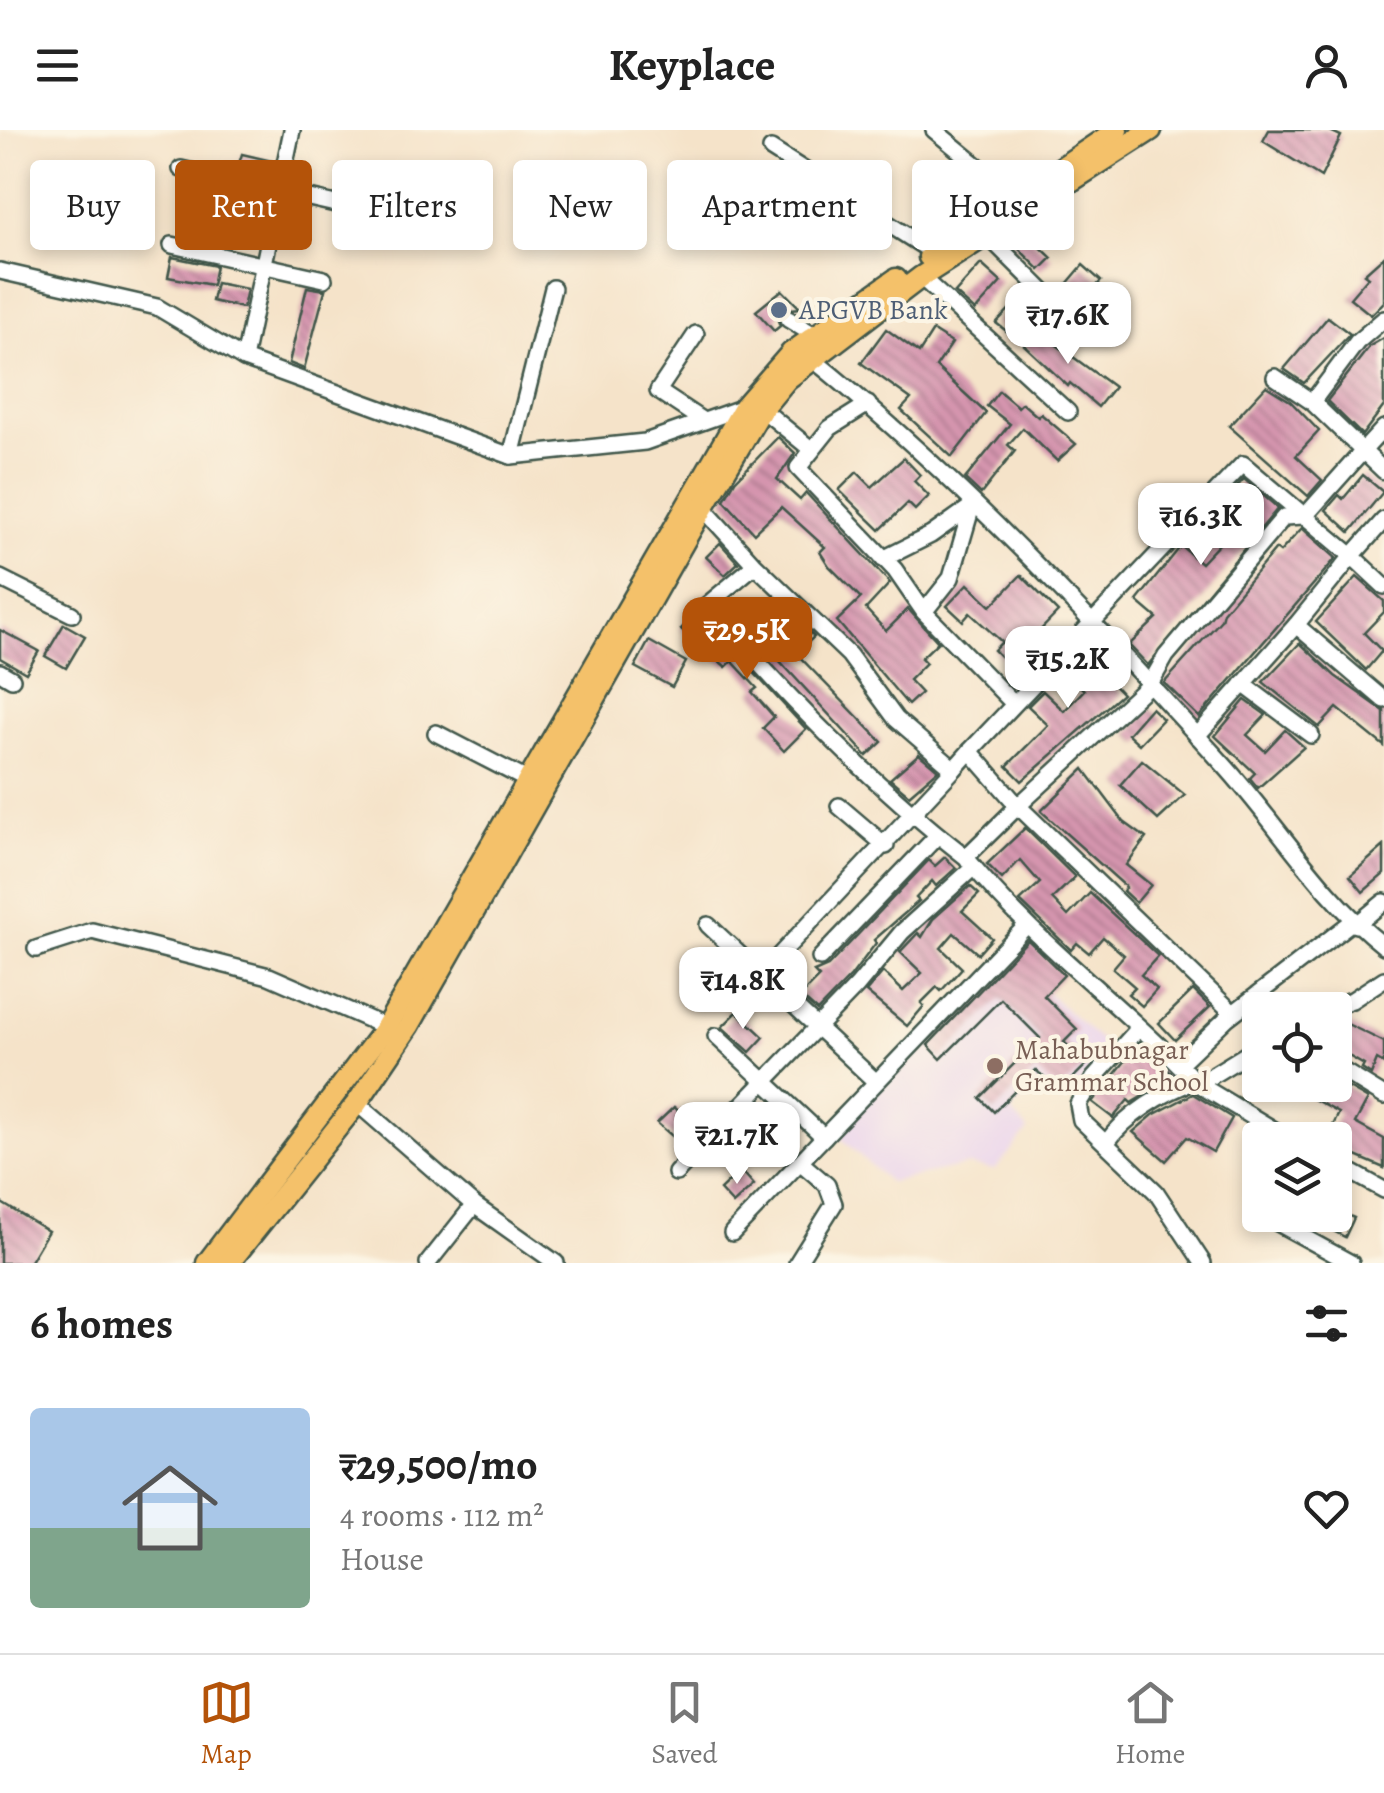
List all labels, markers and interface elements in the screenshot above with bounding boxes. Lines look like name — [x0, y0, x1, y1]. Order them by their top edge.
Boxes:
text: Keyplace — [609, 34, 775, 96]
icon: menu — [30, 38, 85, 93]
icon: person — [1299, 38, 1354, 93]
chip: Buy — [30, 160, 155, 250]
chip: Rent — [175, 160, 312, 250]
chip: Filters — [332, 160, 493, 250]
chip: New — [513, 160, 647, 250]
chip: Apartment — [667, 160, 892, 250]
chip: House — [912, 160, 1074, 250]
pin: ₹17.6K — [987, 282, 1149, 367]
place label: APGVB Bank — [798, 291, 948, 329]
text: ₹17.6K — [1027, 292, 1109, 336]
marker: APGVB Bank — [768, 299, 790, 321]
pin: ₹16.3K — [1120, 483, 1282, 568]
text: ₹16.3K — [1160, 493, 1242, 537]
pin: ₹29.5K — [666, 597, 828, 682]
text: ₹29.5K — [704, 607, 790, 651]
pin: ₹15.2K — [987, 626, 1149, 711]
text: ₹15.2K — [1027, 636, 1109, 680]
pin: ₹14.8K — [662, 947, 824, 1032]
text: ₹14.8K — [701, 957, 785, 1001]
map controls — [1242, 992, 1352, 1232]
button: locate — [1242, 992, 1352, 1102]
place label: Mahabubnagar Grammar School — [1015, 1031, 1209, 1101]
marker: Mahabubnagar Grammar School — [984, 1055, 1006, 1077]
pin: ₹21.7K — [656, 1102, 818, 1187]
text: ₹21.7K — [696, 1112, 778, 1156]
button: layers — [1242, 1122, 1352, 1232]
text: 6 homes — [30, 1295, 173, 1352]
icon: filters — [1299, 1296, 1354, 1351]
text: ₹29,500/mo — [340, 1436, 538, 1493]
icon: home — [110, 1448, 230, 1568]
icon: heart — [1299, 1481, 1354, 1536]
text: 4 rooms · 112 m² — [340, 1493, 544, 1537]
text: House — [340, 1537, 424, 1581]
tab: Map — [199, 1675, 254, 1773]
tab: Saved — [651, 1675, 718, 1773]
tab: Home — [1115, 1675, 1185, 1773]

